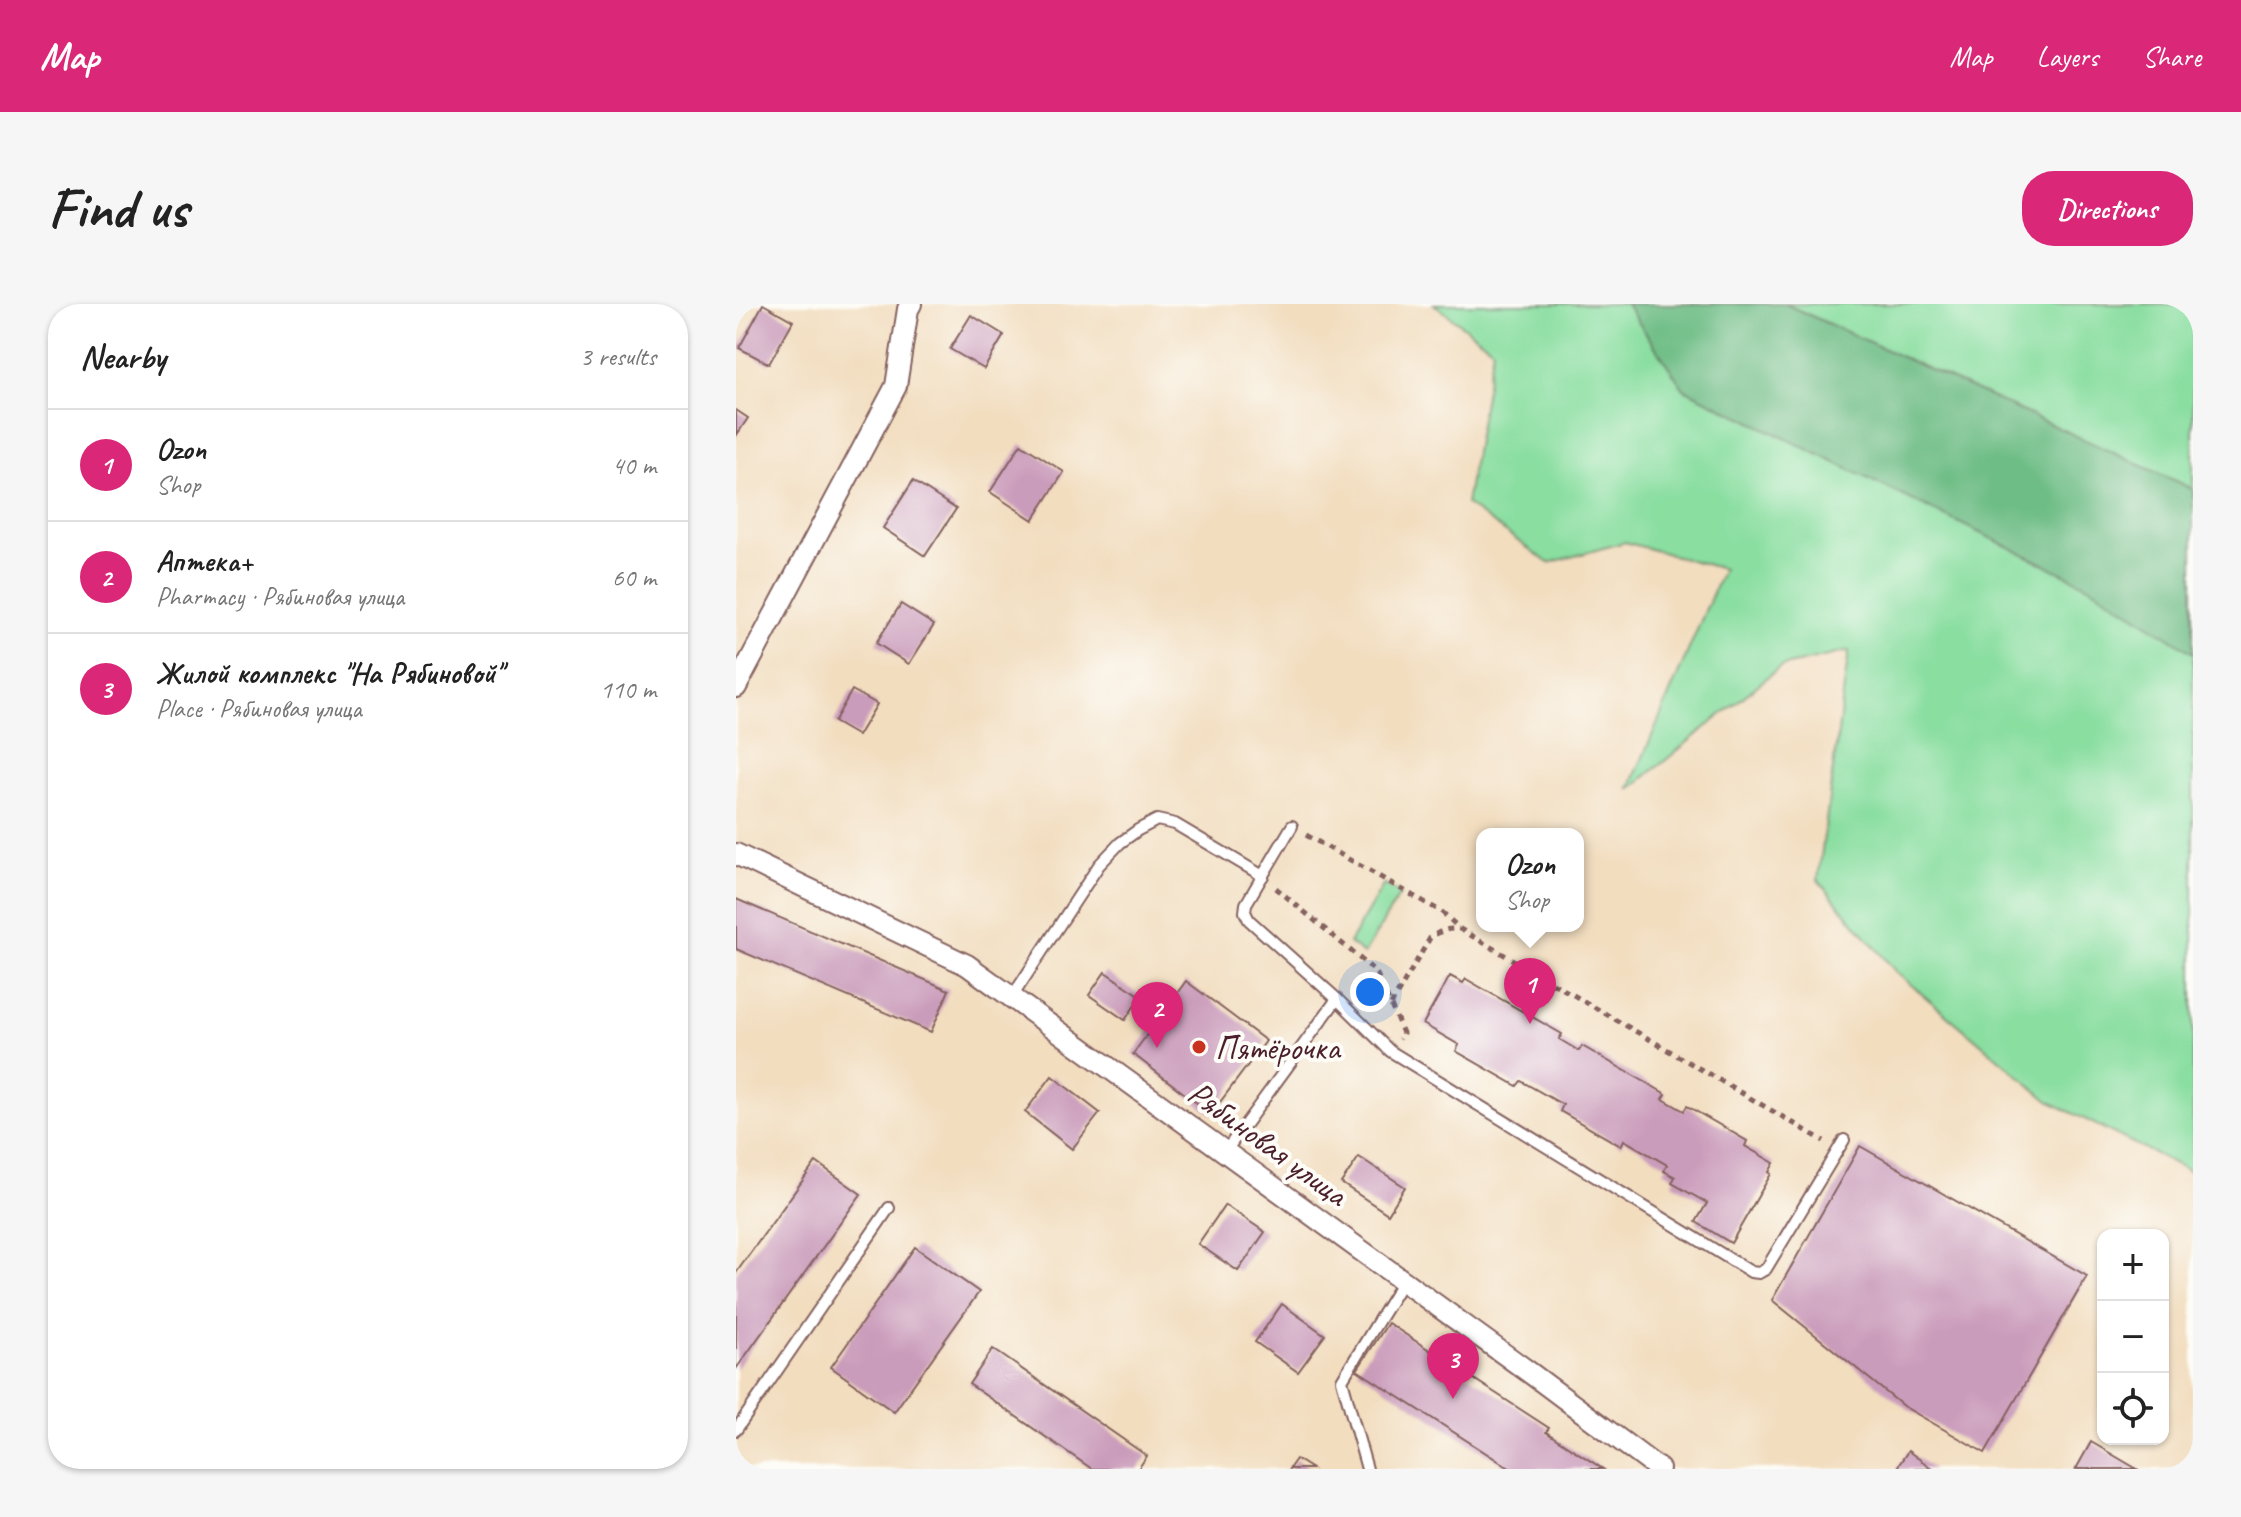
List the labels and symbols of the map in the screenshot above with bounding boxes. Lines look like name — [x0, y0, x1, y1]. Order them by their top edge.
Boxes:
pin: 1 — [1504, 958, 1556, 1024]
your location — [1350, 972, 1390, 1012]
pin: 2 — [1131, 982, 1183, 1048]
place label: Пятёрочка — [1215, 1026, 1342, 1069]
marker: Пятёрочка — [1190, 1038, 1208, 1056]
street label: Рябиновая улица — [1180, 1071, 1358, 1217]
pin: 3 — [1427, 1333, 1479, 1399]

